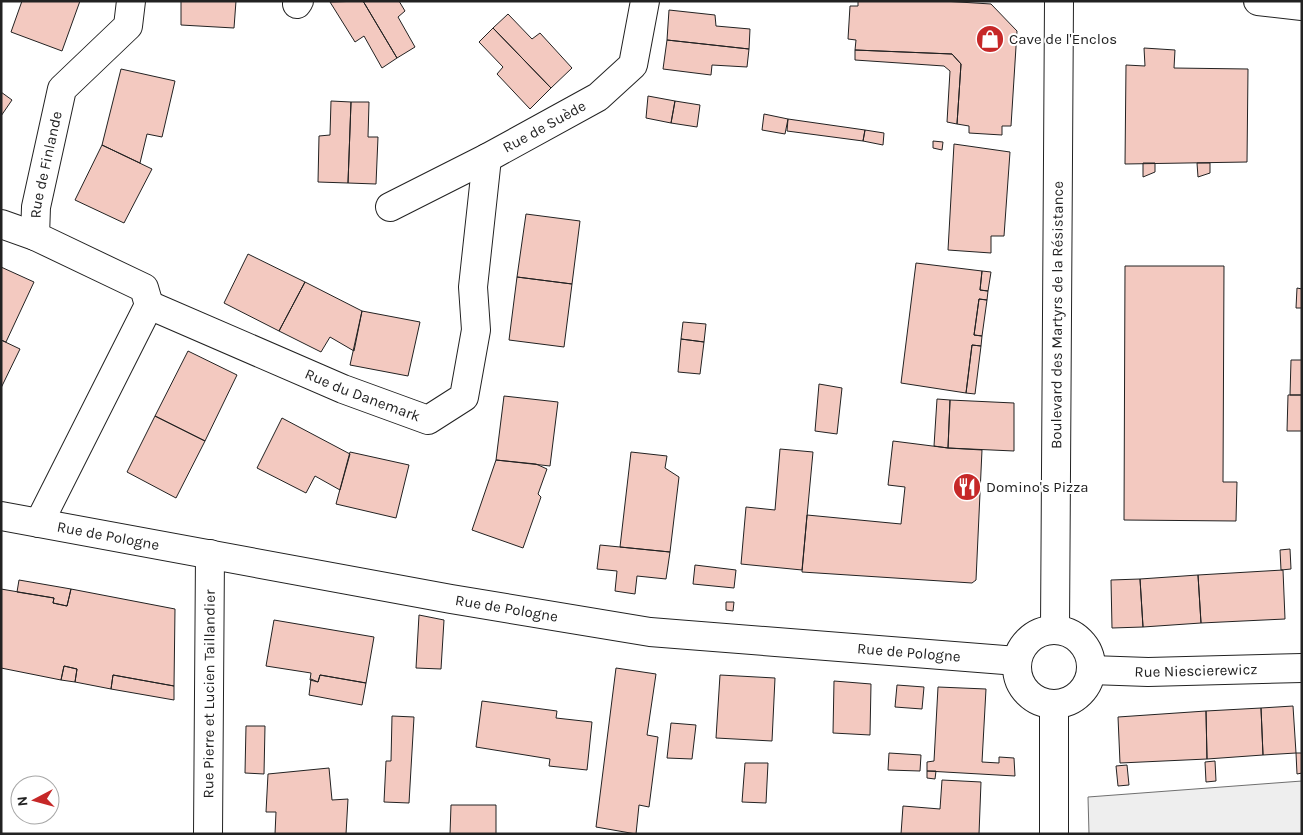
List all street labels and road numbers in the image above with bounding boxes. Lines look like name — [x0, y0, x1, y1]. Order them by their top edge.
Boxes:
street label: Rue de Suède — [500, 96, 589, 157]
street label: Rue de Finlande — [27, 109, 66, 219]
street label: Boulevard des Martyrs de la Résistance — [1047, 181, 1067, 449]
street label: Rue du Danemark — [302, 365, 423, 425]
street label: Rue de Pologne — [55, 518, 161, 554]
street label: Rue Pierre et Lucien Taillandier — [199, 589, 219, 799]
street label: Rue de Pologne — [454, 591, 559, 626]
street label: Rue de Pologne — [856, 639, 961, 666]
street label: Rue Niescierewicz — [1134, 660, 1258, 681]

